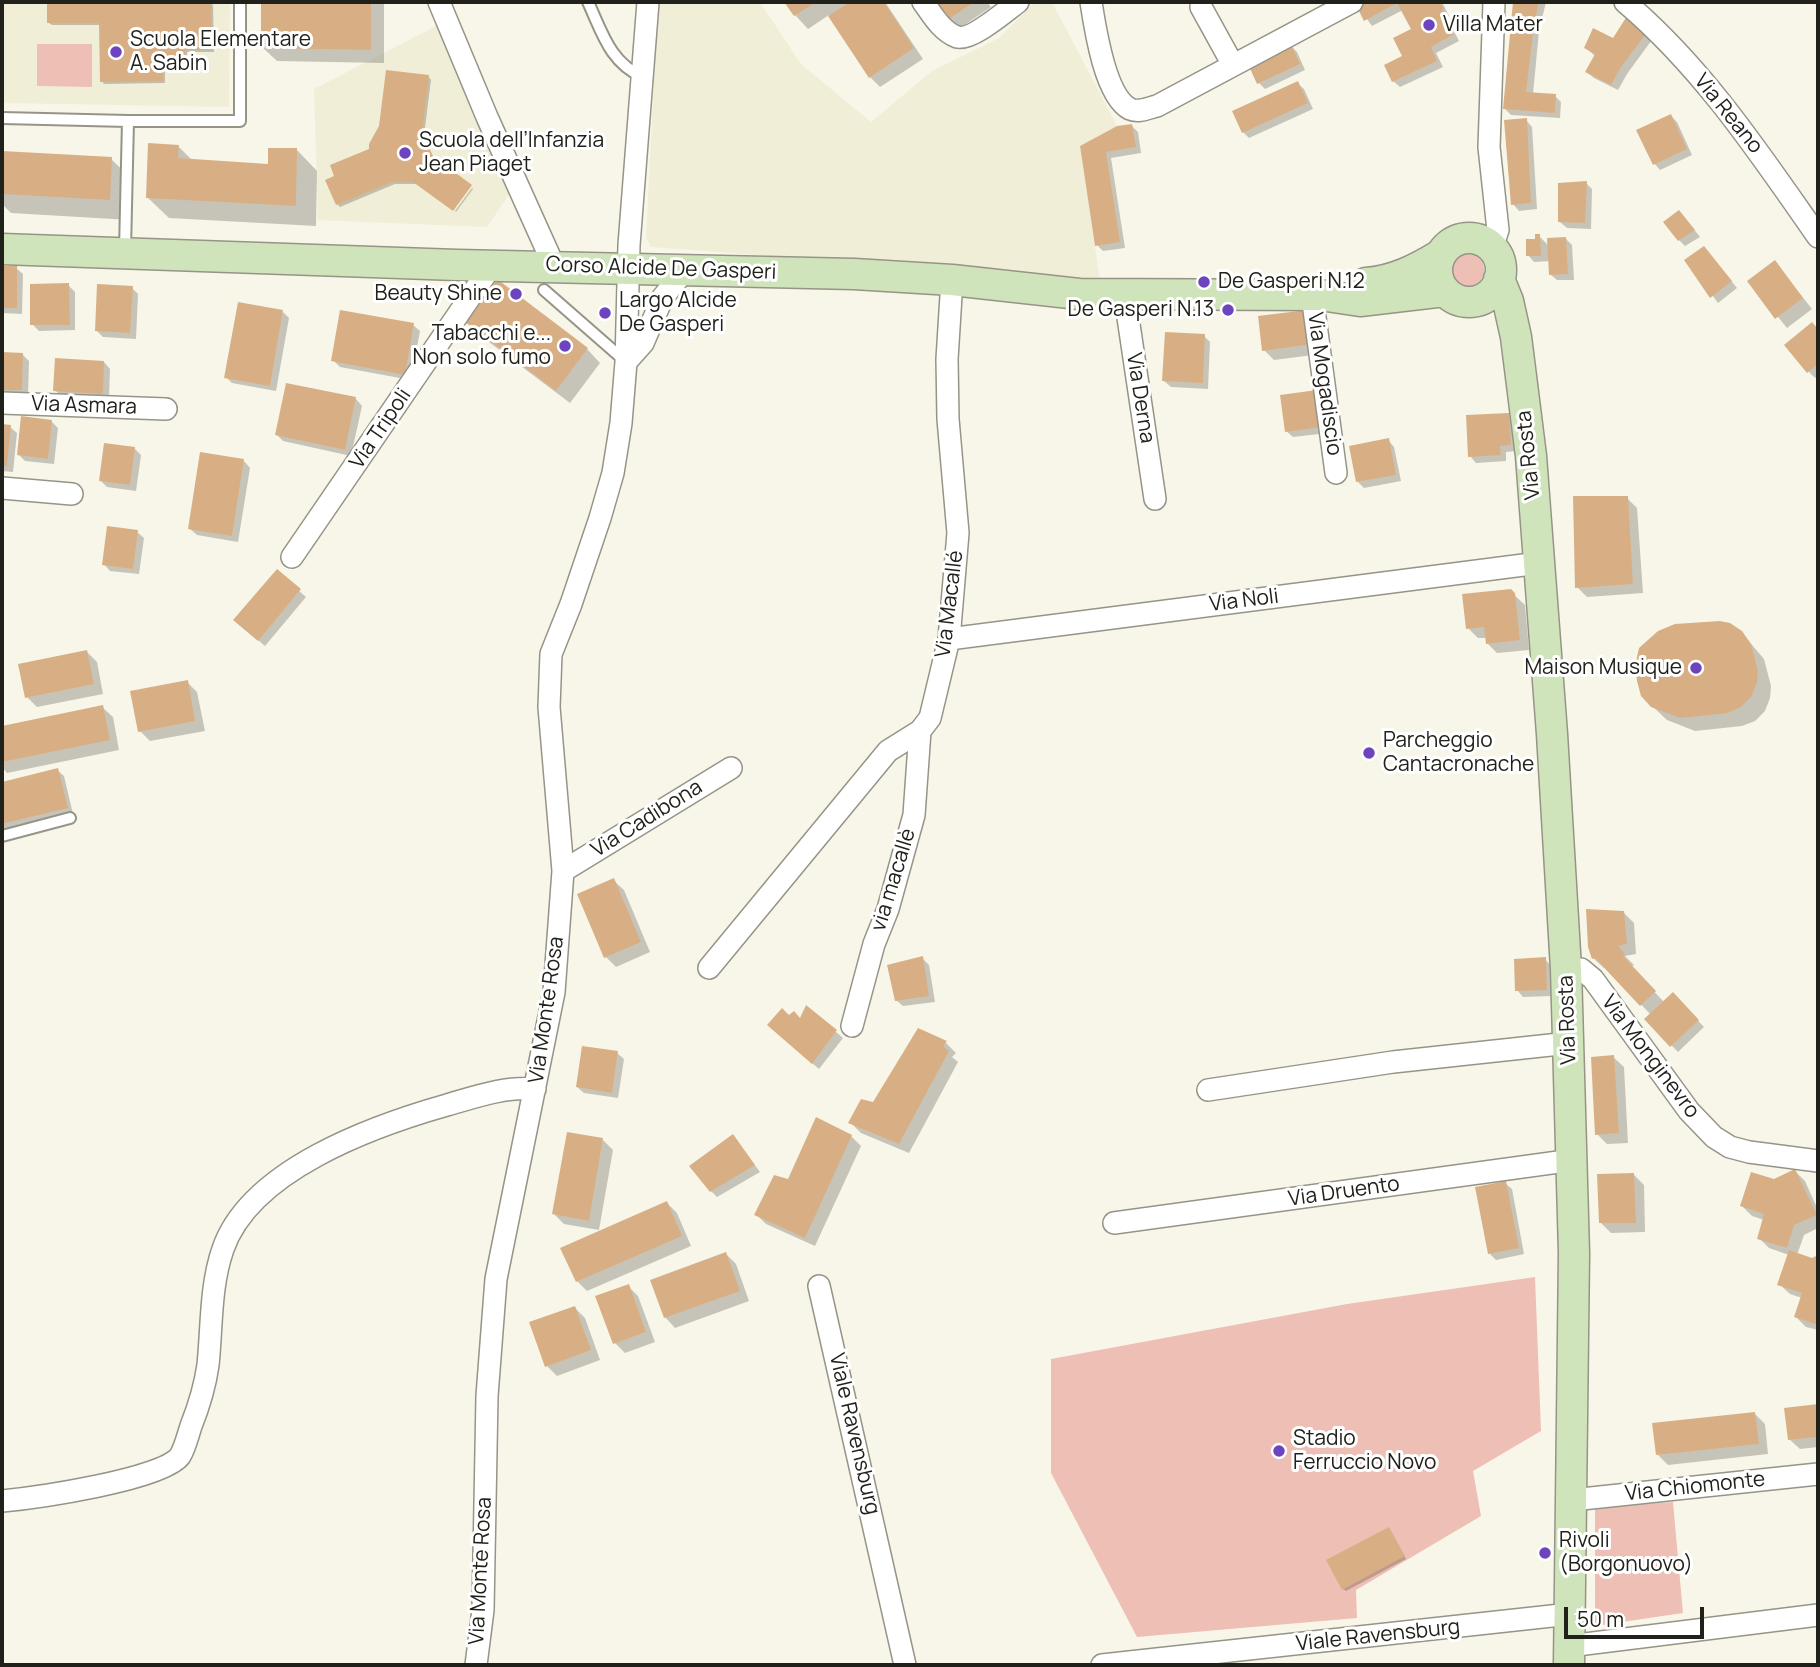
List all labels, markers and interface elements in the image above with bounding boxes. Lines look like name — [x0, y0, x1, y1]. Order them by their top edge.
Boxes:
place label: Villa Mater — [1443, 12, 1543, 38]
marker: Villa Mater — [1421, 17, 1437, 33]
place label: Scuola Elementare A. Sabin — [130, 27, 311, 77]
marker: Scuola Elementare A. Sabin — [108, 44, 124, 60]
street label: Via Reano — [1688, 69, 1768, 159]
place label: Scuola dell’Infanzia Jean Piaget — [419, 128, 604, 178]
marker: Scuola dell’Infanzia Jean Piaget — [397, 145, 413, 161]
street label: Corso Alcide De Gasperi — [545, 252, 777, 286]
place label: De Gasperi N.12 — [1218, 269, 1365, 295]
marker: De Gasperi N.12 — [1196, 274, 1212, 290]
place label: Beauty Shine — [375, 281, 502, 307]
marker: Beauty Shine — [508, 286, 524, 302]
place label: Largo Alcide De Gasperi — [619, 288, 737, 338]
place label: De Gasperi N.13 — [1068, 297, 1214, 323]
marker: De Gasperi N.13 — [1220, 302, 1236, 318]
marker: Largo Alcide De Gasperi — [597, 305, 613, 321]
street label: Via Mogadiscio — [1301, 311, 1347, 457]
place label: Tabacchi e... Non solo fumo — [412, 321, 551, 371]
marker: Tabacchi e... Non solo fumo — [557, 338, 573, 354]
street label: Via Derna — [1120, 351, 1160, 445]
street label: Via Tripoli — [345, 384, 417, 474]
street label: Via Asmara — [31, 392, 137, 420]
street label: Via Rosta — [1512, 409, 1546, 501]
street label: Via Macallé — [931, 549, 969, 659]
street label: Via Noli — [1208, 584, 1280, 618]
place label: Maison Musique — [1524, 655, 1682, 681]
marker: Maison Musique — [1688, 660, 1704, 676]
place label: Parcheggio Cantacronache — [1383, 728, 1534, 778]
marker: Parcheggio Cantacronache — [1361, 745, 1377, 761]
street label: Via Cadibona — [587, 775, 707, 863]
street label: via macallè — [866, 826, 922, 934]
street label: Via Monte Rosa — [524, 935, 570, 1085]
street label: Via Rosta — [1554, 975, 1582, 1065]
street label: Via Monginevro — [1596, 990, 1704, 1124]
street label: Via Druento — [1287, 1172, 1401, 1212]
street label: Viale Ravensburg — [823, 1351, 885, 1517]
place label: Stadio Ferruccio Novo — [1293, 1426, 1436, 1476]
marker: Stadio Ferruccio Novo — [1271, 1443, 1287, 1459]
street label: Via Chiomonte — [1624, 1467, 1766, 1507]
street label: Via Monte Rosa — [465, 1496, 497, 1646]
place label: Rivoli (Borgonuovo) — [1559, 1528, 1693, 1578]
marker: Rivoli (Borgonuovo) — [1537, 1545, 1553, 1561]
scale bar — [1568, 1594, 1708, 1638]
text: 50 m — [1577, 1605, 1624, 1633]
street label: Viale Ravensburg — [1295, 1615, 1461, 1657]

